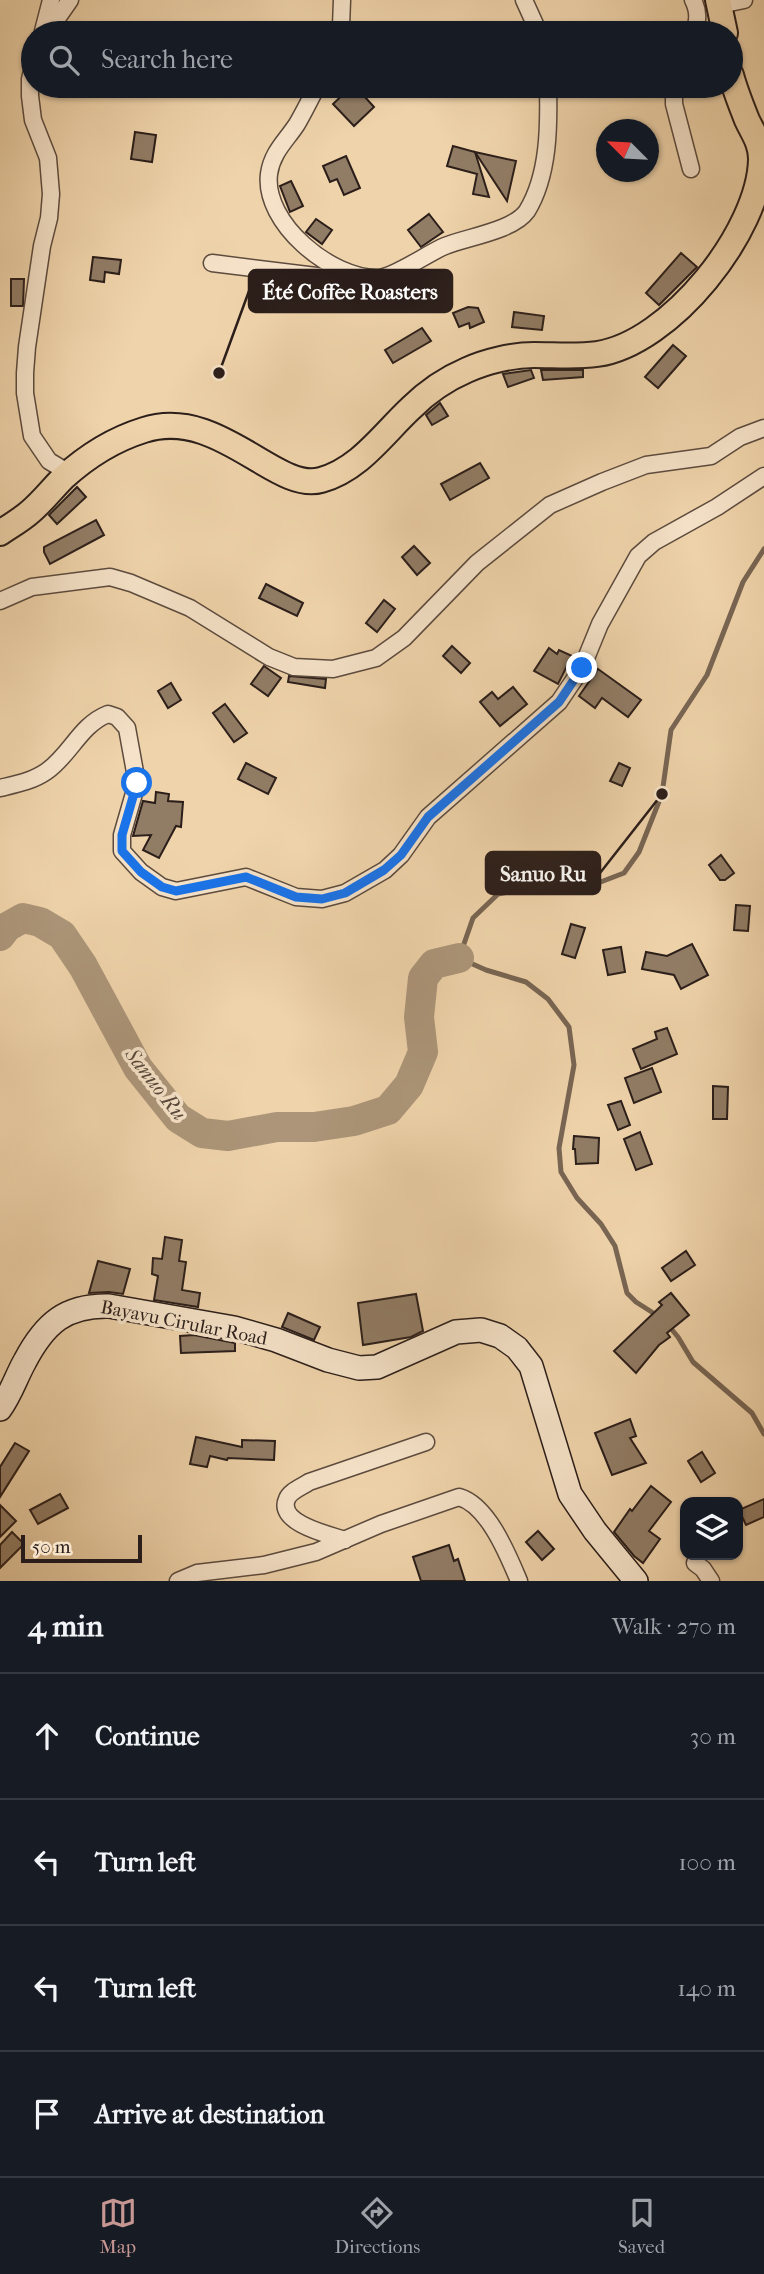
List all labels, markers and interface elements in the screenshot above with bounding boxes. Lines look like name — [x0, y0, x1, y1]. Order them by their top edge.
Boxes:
search box — [21, 21, 743, 98]
icon: search — [45, 41, 83, 79]
text: Search here — [101, 44, 233, 75]
north arrow — [596, 119, 659, 182]
callout: Été Coffee Roasters — [249, 270, 452, 312]
text: Été Coffee Roasters — [262, 279, 438, 304]
route end — [566, 652, 597, 683]
route start — [121, 767, 152, 798]
callout: Sanuo Ru — [486, 852, 600, 894]
text: Sanuo Ru — [500, 862, 586, 886]
water label: Sanuo Ru — [120, 1042, 192, 1125]
street label: Bayavu Cirular Road — [99, 1296, 270, 1350]
map controls — [680, 1497, 743, 1560]
button: layers — [680, 1497, 743, 1560]
scale bar — [21, 1532, 142, 1564]
text: 50 m — [32, 1536, 71, 1558]
text: 4 min — [28, 1609, 103, 1644]
text: Walk · 270 m — [612, 1613, 736, 1640]
icon: ahead — [28, 1717, 66, 1755]
text: Continue — [95, 1721, 200, 1752]
text: 30 m — [690, 1723, 736, 1750]
icon: left — [28, 1843, 66, 1881]
text: Turn left — [95, 1847, 196, 1878]
text: 100 m — [678, 1849, 736, 1876]
icon: left — [28, 1969, 66, 2007]
text: Turn left — [95, 1973, 196, 2004]
text: 140 m — [677, 1975, 736, 2002]
icon: arrive — [28, 2095, 66, 2133]
text: Arrive at destination — [95, 2099, 325, 2130]
tab: Map — [99, 2194, 137, 2258]
tab: Directions — [335, 2194, 420, 2258]
tab: Saved — [618, 2194, 665, 2258]

